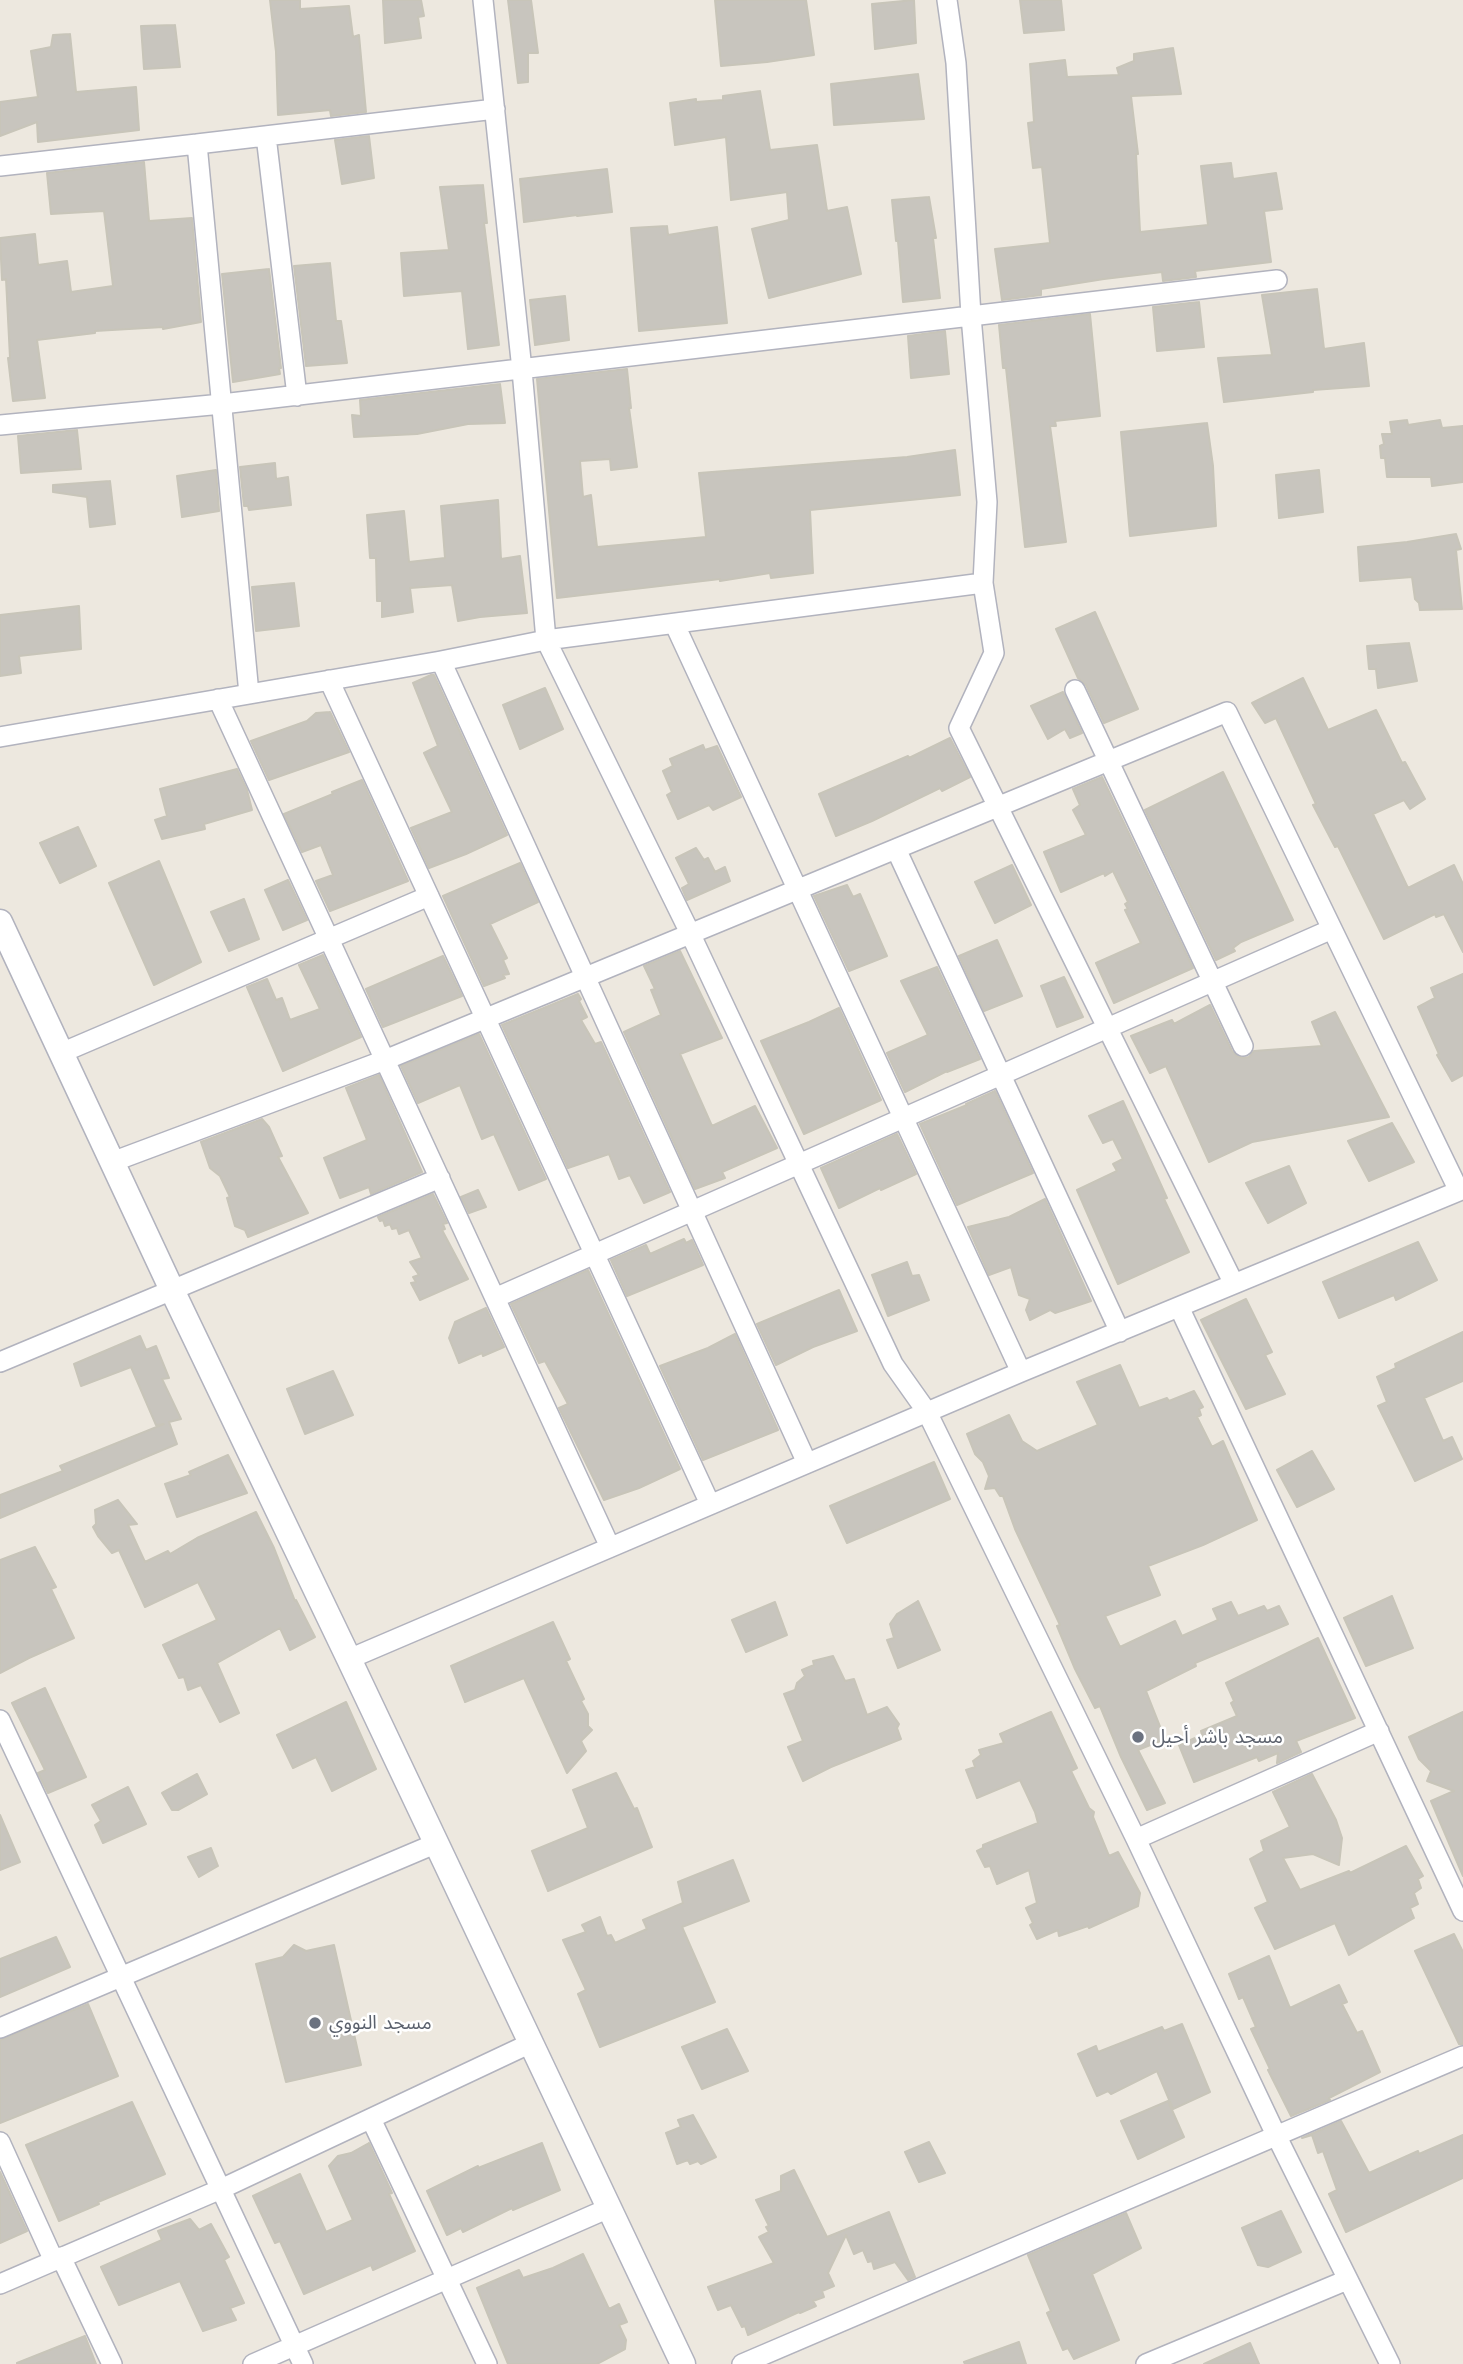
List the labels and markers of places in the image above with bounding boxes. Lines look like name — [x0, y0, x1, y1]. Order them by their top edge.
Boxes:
place label: مسجد باشر أحيل — [1152, 1726, 1283, 1748]
marker: مسجد باشر أحيل — [1130, 1729, 1146, 1745]
place label: مسجد النووي — [329, 2012, 432, 2034]
marker: مسجد النووي — [307, 2015, 323, 2031]

